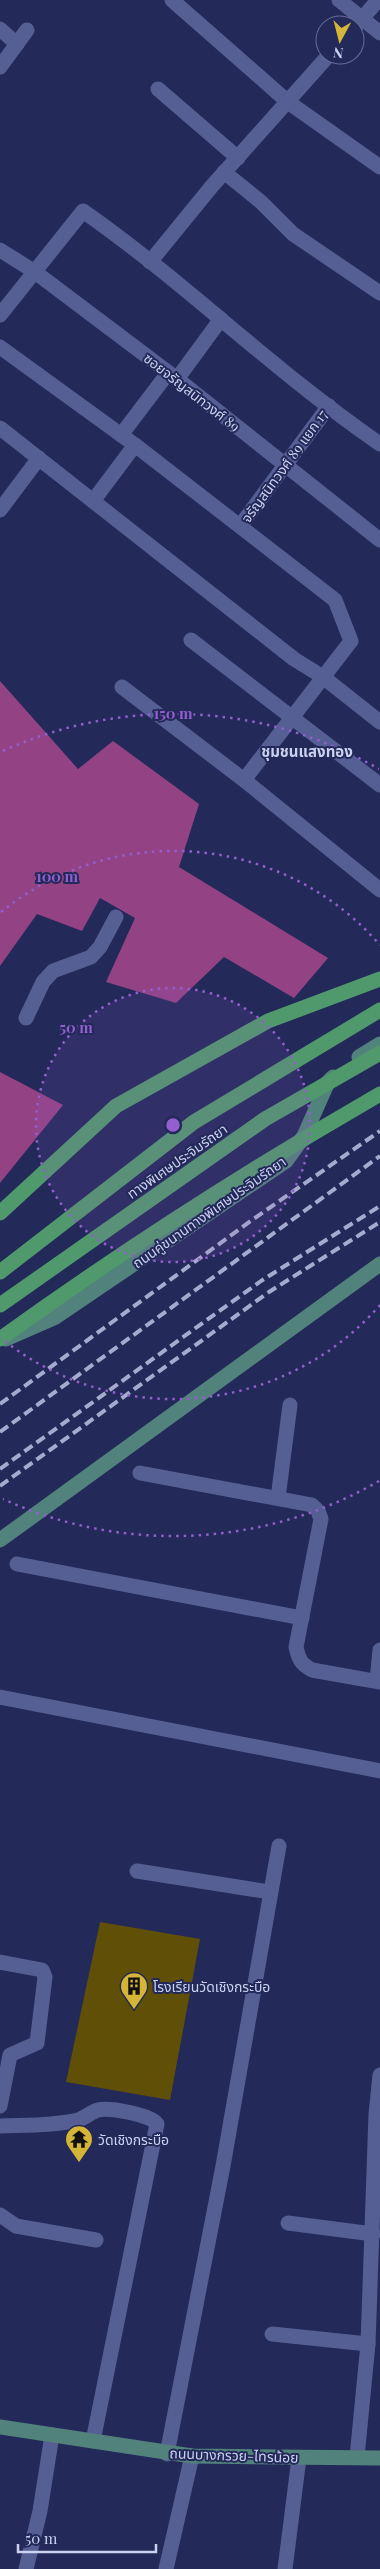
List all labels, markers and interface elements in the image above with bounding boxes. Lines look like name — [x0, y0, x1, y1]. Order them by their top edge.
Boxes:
north arrow — [315, 15, 365, 65]
text: N — [332, 43, 345, 63]
street label: ซอยจรัญสนิทวงศ์ 89 — [140, 348, 244, 436]
street label: จรัญสนิทวงศ์ 89 แยก 17 — [237, 405, 332, 526]
text: 150 m — [153, 703, 193, 723]
district label: ชุมชนแสงทอง — [261, 741, 353, 761]
text: 100 m — [36, 866, 79, 886]
text: 50 m — [59, 1017, 93, 1037]
centre of rings — [164, 1116, 182, 1134]
street label: ทางพิเศษประจิมรัถยา — [123, 1119, 231, 1203]
street label: ถนนคู่ขนานทางพิเศษประจิมรัถยา — [129, 1152, 289, 1272]
building icon: โรงเรียนวัดเชิงกระบือ — [119, 1971, 149, 2010]
place label: โรงเรียนวัดเชิงกระบือ — [153, 1977, 270, 1996]
temple icon: วัดเชิงกระบือ — [64, 2124, 94, 2163]
place label: วัดเชิงกระบือ — [98, 2130, 169, 2149]
street label: ถนนบางกรวย-ไทรน้อย — [169, 2443, 299, 2467]
scale bar — [18, 2522, 155, 2554]
text: 50 m — [25, 2528, 58, 2548]

